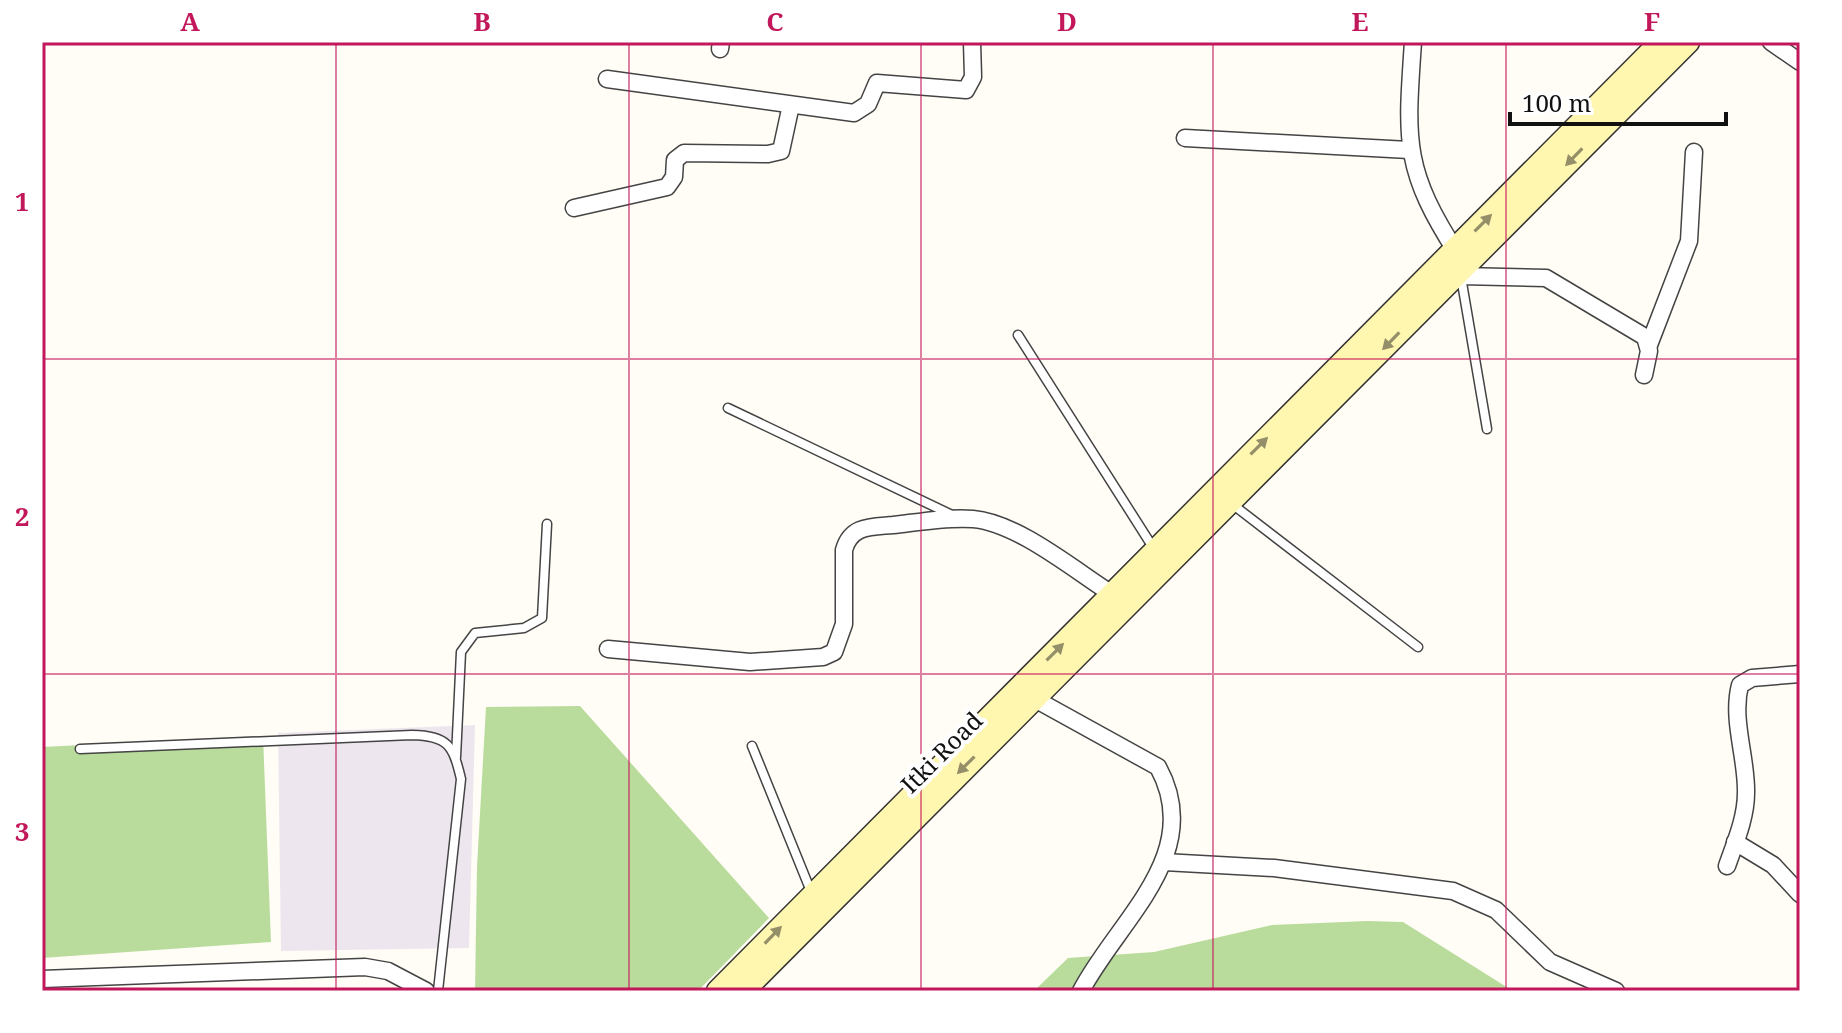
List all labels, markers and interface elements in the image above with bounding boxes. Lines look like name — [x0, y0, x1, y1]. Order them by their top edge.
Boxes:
text: A — [180, 3, 200, 39]
text: B — [473, 3, 491, 39]
text: C — [766, 3, 784, 39]
text: D — [1057, 3, 1077, 39]
text: E — [1352, 3, 1369, 39]
text: F — [1644, 3, 1660, 39]
scale bar — [1510, 76, 1726, 126]
text: 100 m — [1522, 86, 1591, 119]
one-way arrow — [1565, 147, 1584, 166]
text: 1 — [15, 183, 29, 219]
one-way arrow — [1473, 214, 1492, 233]
one-way arrow — [1382, 331, 1400, 350]
one-way arrow — [1249, 437, 1268, 456]
text: 2 — [15, 498, 29, 534]
one-way arrow — [1045, 643, 1064, 662]
street label: Itki Road — [893, 704, 989, 800]
one-way arrow — [957, 755, 976, 774]
text: 3 — [15, 813, 29, 849]
one-way arrow — [763, 926, 781, 945]

